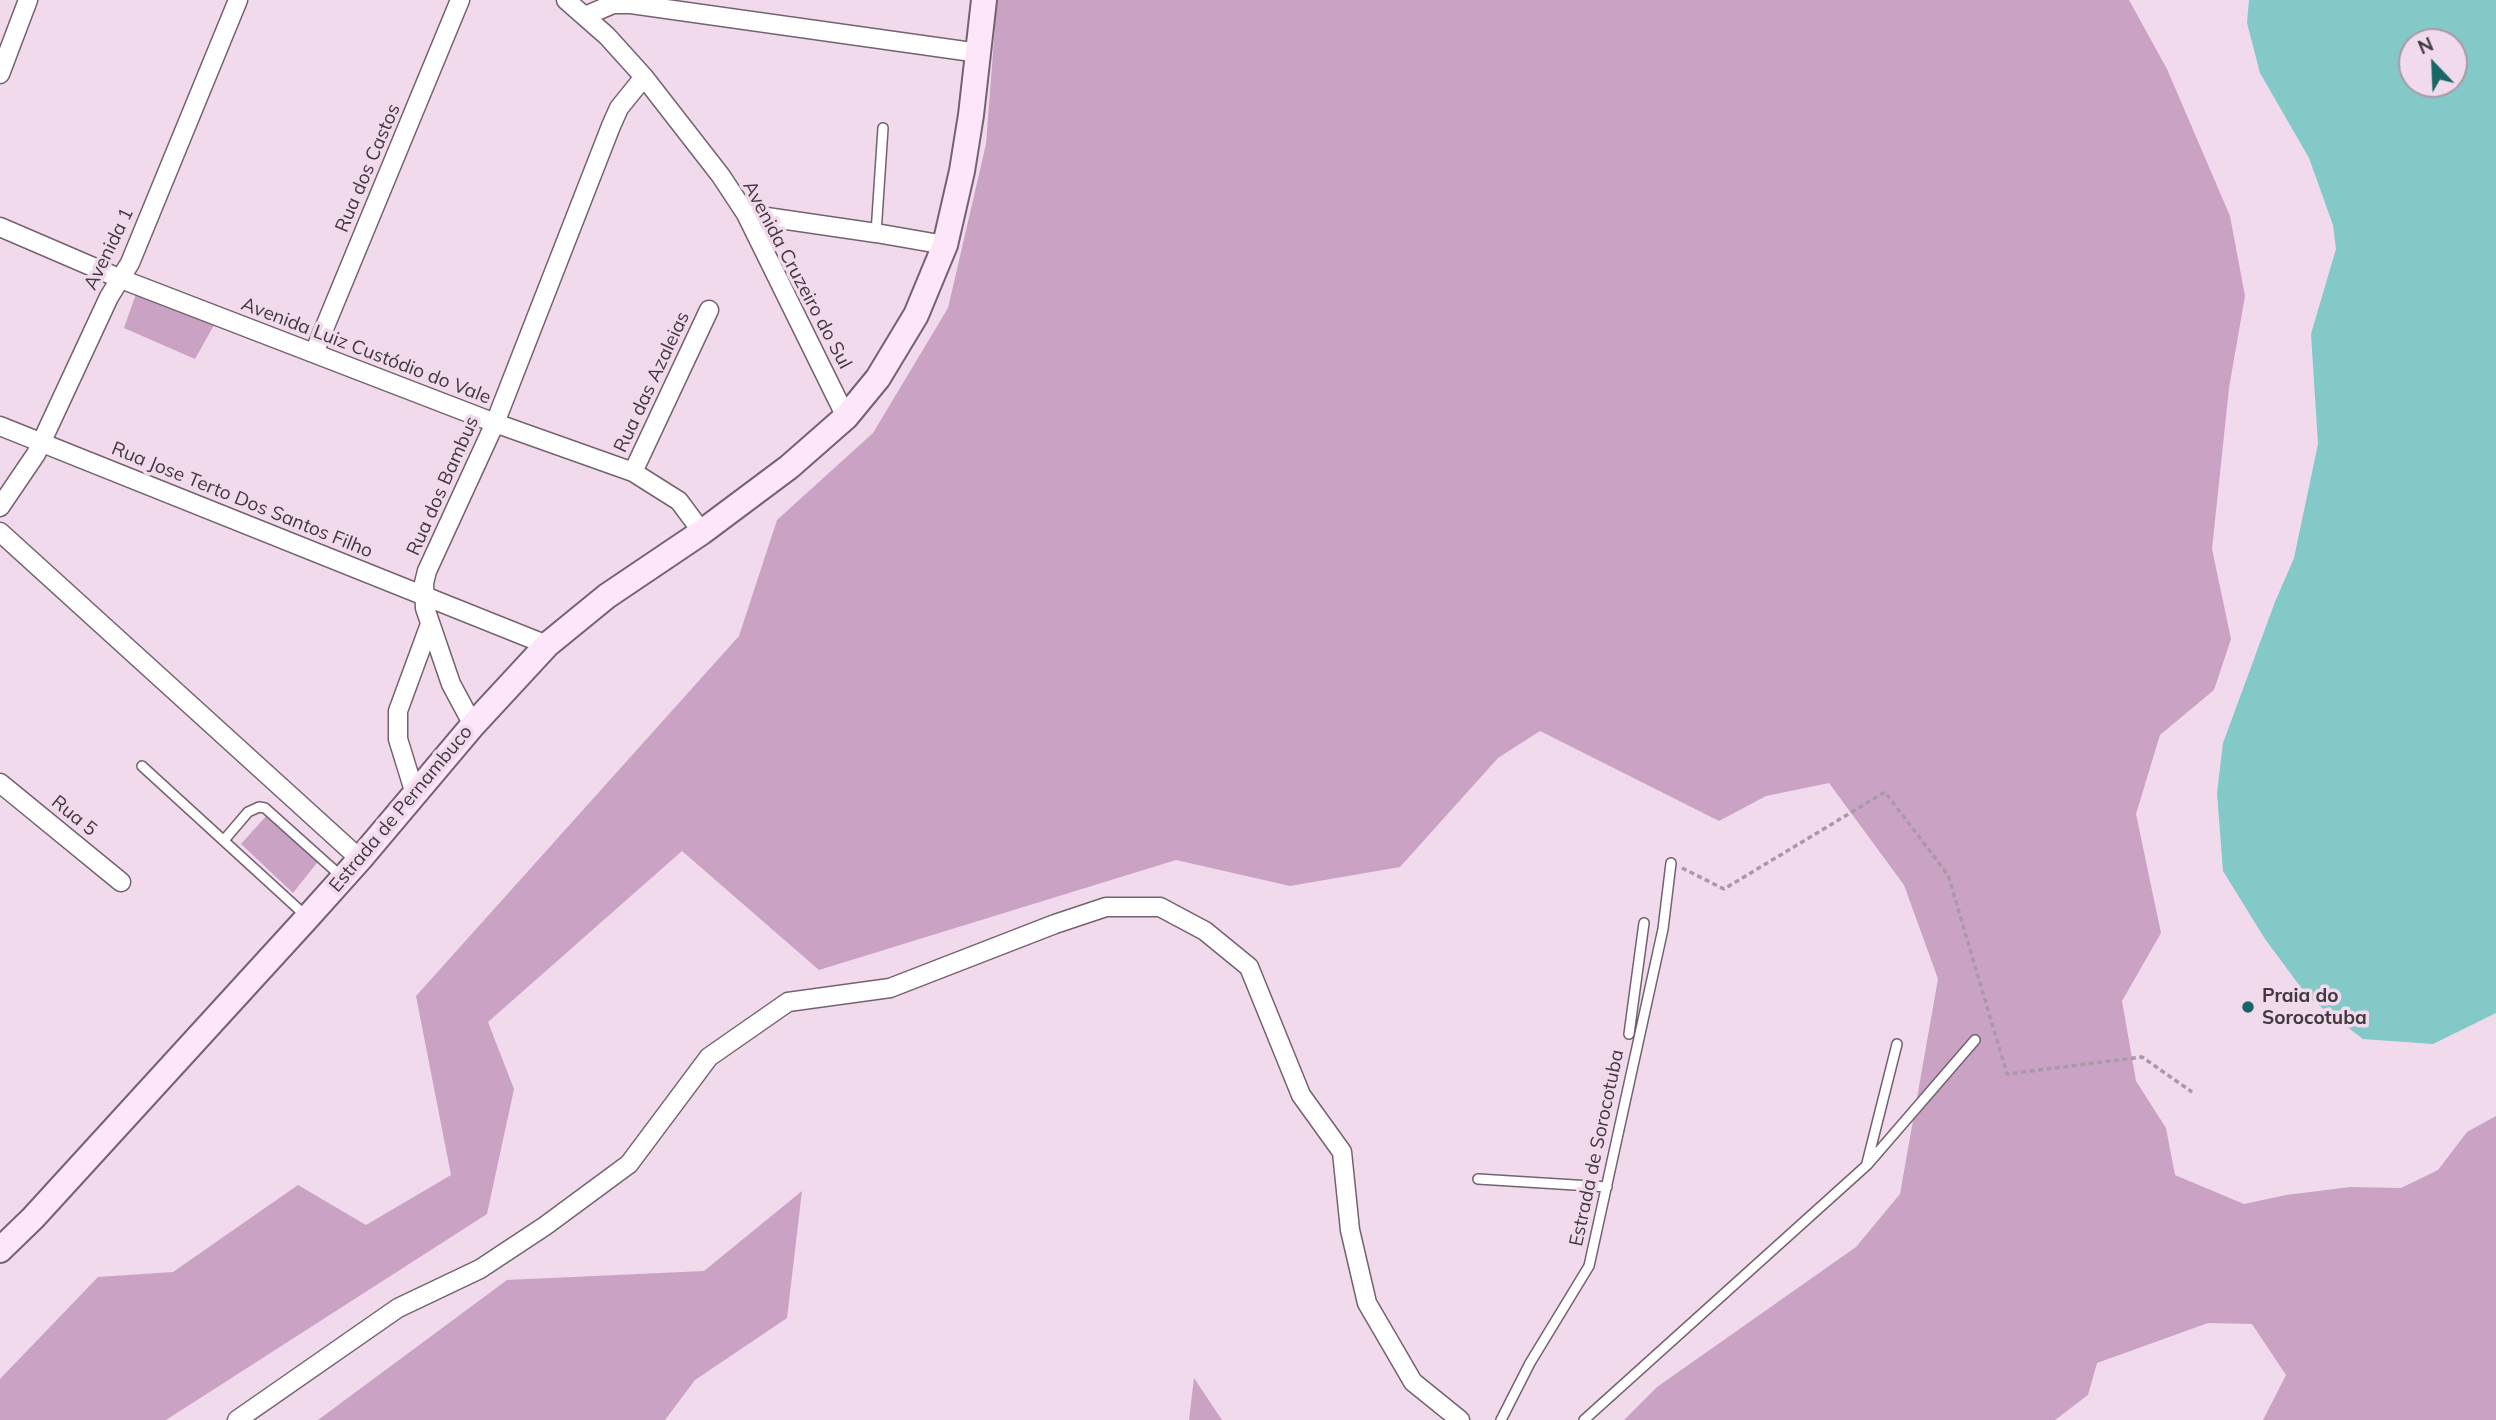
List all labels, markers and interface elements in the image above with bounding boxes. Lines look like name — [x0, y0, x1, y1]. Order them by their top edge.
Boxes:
north arrow — [2398, 28, 2468, 98]
text: N — [2414, 32, 2437, 59]
street label: Rua dos Castos — [331, 100, 405, 236]
street label: Avenida Cruzeiro do Sul — [738, 177, 856, 373]
street label: Avenida 1 — [79, 204, 139, 294]
street label: Avenida Luiz Custódio do Vale — [238, 293, 494, 409]
street label: Rua das Azaleias — [609, 308, 695, 456]
street label: Rua dos Bambus — [402, 413, 484, 559]
street label: Rua Jose Terto Dos Santos Filho — [108, 437, 376, 563]
street label: Estrada de Pernambuco — [325, 721, 477, 897]
street label: Rua 5 — [47, 791, 101, 841]
place label: Praia do Sorocotuba — [2262, 985, 2367, 1029]
marker: Praia do Sorocotuba — [2240, 999, 2256, 1015]
street label: Estrada de Sorocotuba — [1565, 1048, 1629, 1248]

